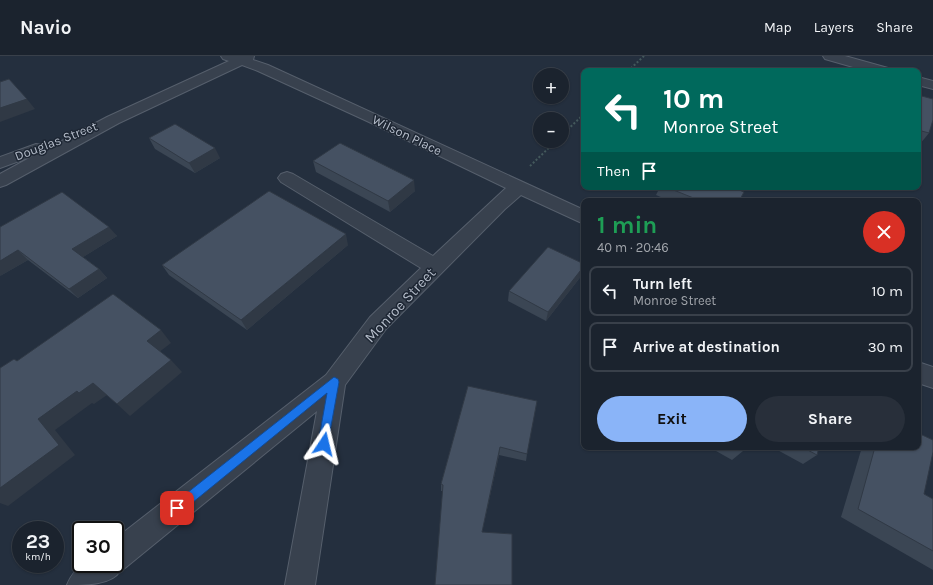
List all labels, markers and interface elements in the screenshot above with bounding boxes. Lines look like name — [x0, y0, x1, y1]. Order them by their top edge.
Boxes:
text: Navio — [20, 17, 72, 39]
text: Map — [764, 19, 792, 36]
text: Layers — [814, 19, 854, 36]
text: Share — [876, 19, 913, 36]
map controls — [533, 68, 569, 148]
button: + — [533, 68, 569, 104]
text: 10 m — [663, 82, 724, 115]
icon: left — [597, 84, 649, 136]
street label: Wilson Place — [370, 112, 444, 158]
button: − — [533, 112, 569, 148]
text: Monroe Street — [663, 116, 778, 138]
street label: Douglas Street — [13, 118, 100, 164]
icon: arrive — [638, 160, 660, 182]
text: Then — [597, 162, 630, 180]
text: 1 min — [597, 211, 657, 239]
button: close — [863, 211, 905, 253]
text: 40 m · 20:46 — [597, 240, 669, 255]
street label: Monroe Street — [361, 263, 440, 346]
text: Turn left — [633, 275, 692, 293]
icon: left — [599, 280, 621, 302]
text: 10 m — [872, 282, 903, 300]
text: Monroe Street — [633, 293, 716, 308]
icon: arrive — [599, 336, 621, 358]
text: Arrive at destination — [633, 338, 780, 356]
text: 30 m — [868, 338, 903, 356]
button: Exit — [597, 396, 747, 442]
button: Share — [755, 396, 905, 442]
position arrow — [303, 423, 345, 465]
pin — [160, 491, 194, 525]
icon: arrive — [166, 497, 188, 519]
speed limit sign: 30 — [72, 521, 124, 573]
text: 23 — [26, 530, 50, 553]
text: km/h — [25, 551, 51, 563]

